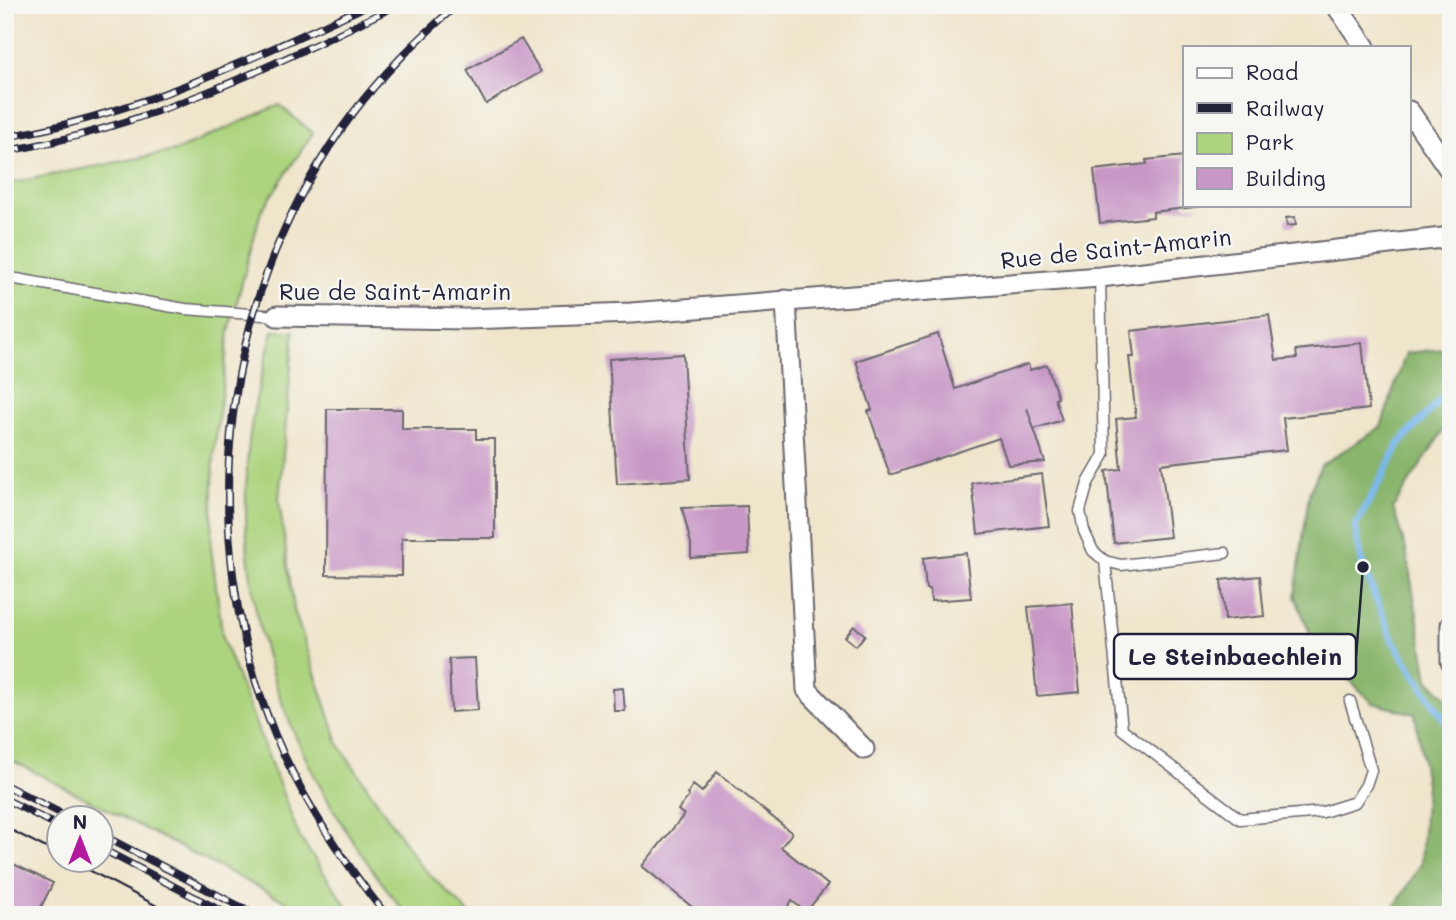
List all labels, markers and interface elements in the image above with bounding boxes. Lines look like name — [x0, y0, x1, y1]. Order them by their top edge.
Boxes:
legend — [1183, 46, 1410, 206]
text: Road — [1246, 58, 1298, 85]
text: Railway — [1246, 94, 1325, 121]
text: Park — [1246, 128, 1294, 155]
text: Building — [1246, 164, 1326, 191]
street label: Rue de Saint-Amarin — [999, 221, 1233, 275]
street label: Rue de Saint-Amarin — [279, 276, 511, 306]
callout: Le Steinbaechlein — [1114, 634, 1356, 679]
text: Le Steinbaechlein — [1128, 640, 1342, 671]
north arrow — [46, 804, 116, 874]
text: N — [73, 809, 87, 834]

